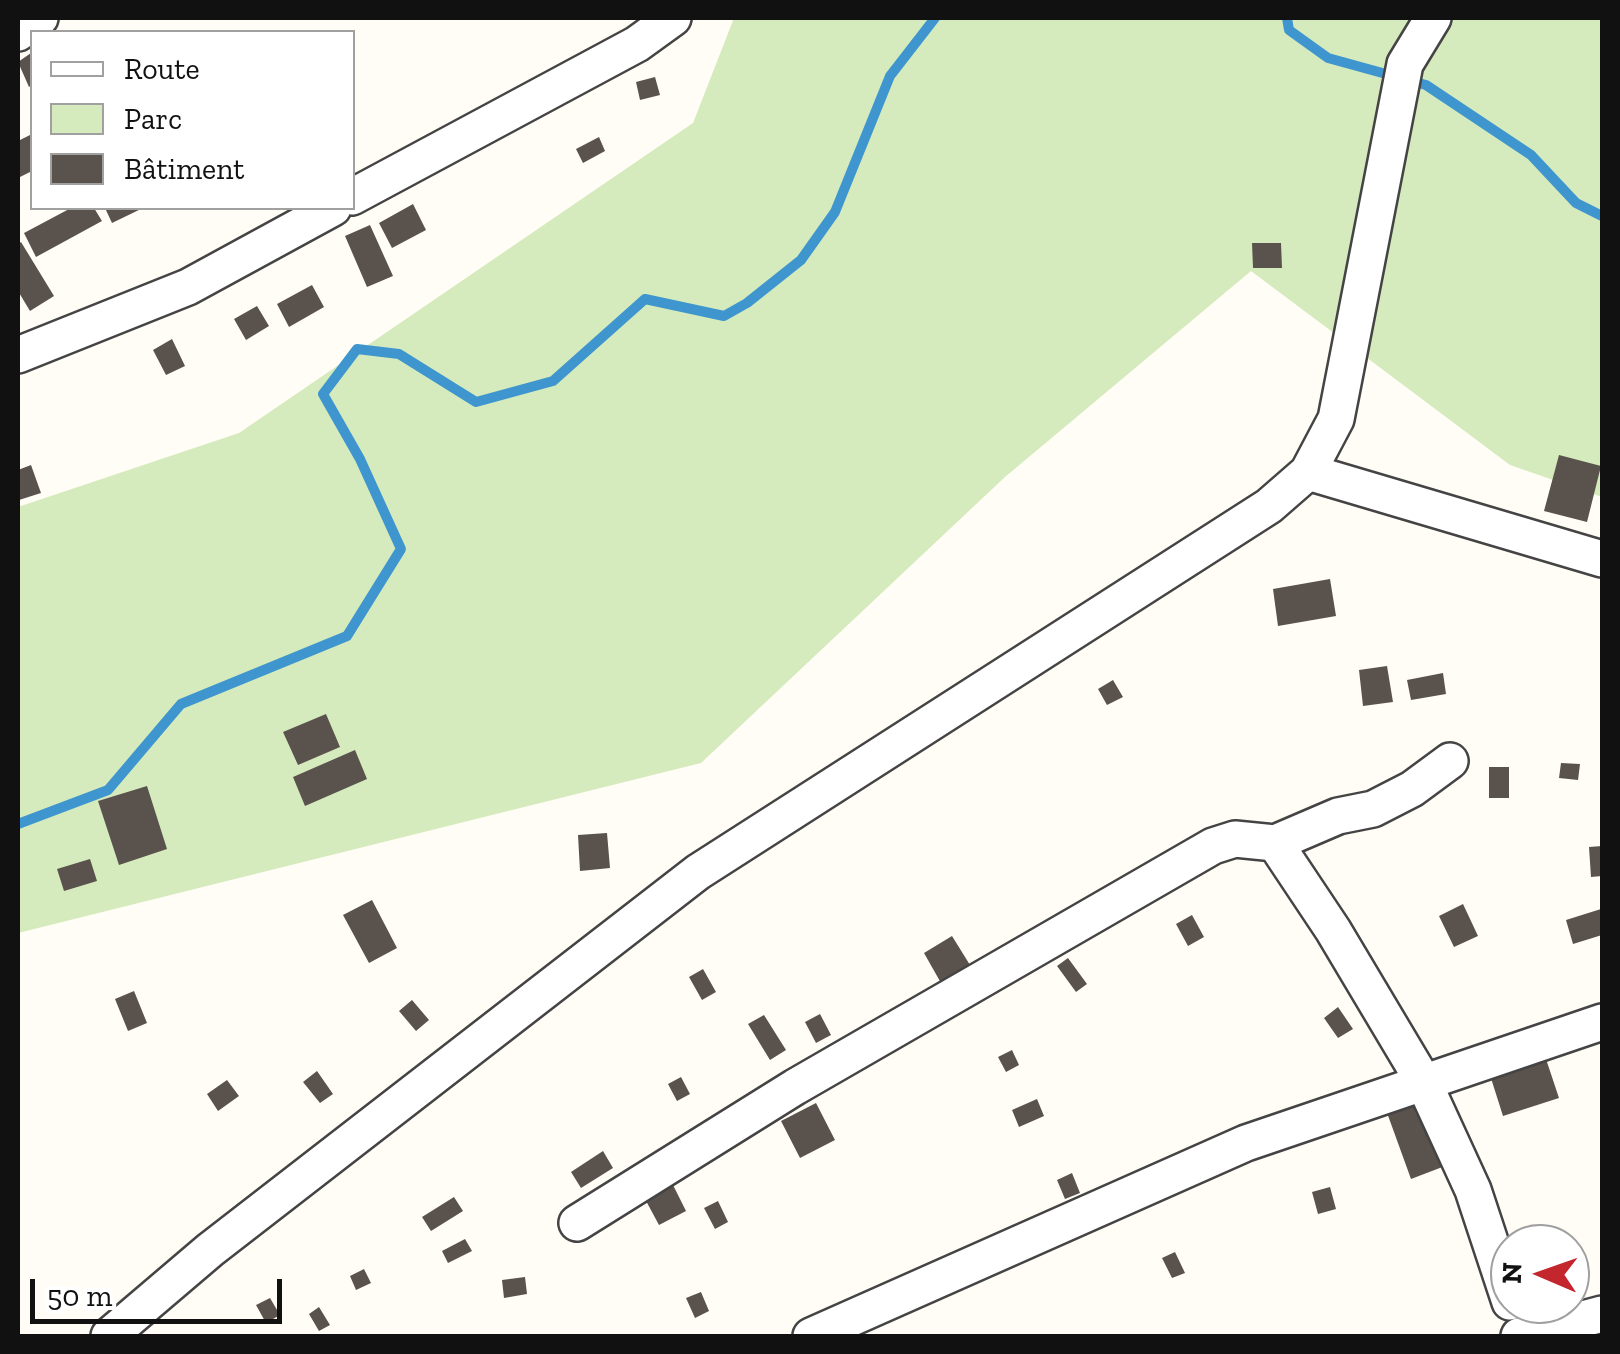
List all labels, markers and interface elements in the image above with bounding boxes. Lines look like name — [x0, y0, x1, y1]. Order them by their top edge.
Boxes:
legend — [30, 30, 355, 210]
text: Route — [124, 51, 200, 87]
text: Parc — [124, 101, 182, 137]
text: Bâtiment — [124, 151, 244, 187]
north arrow — [1490, 1224, 1590, 1324]
scale bar — [35, 1259, 288, 1321]
text: N — [1495, 1262, 1528, 1284]
text: 50 m — [47, 1278, 112, 1314]

